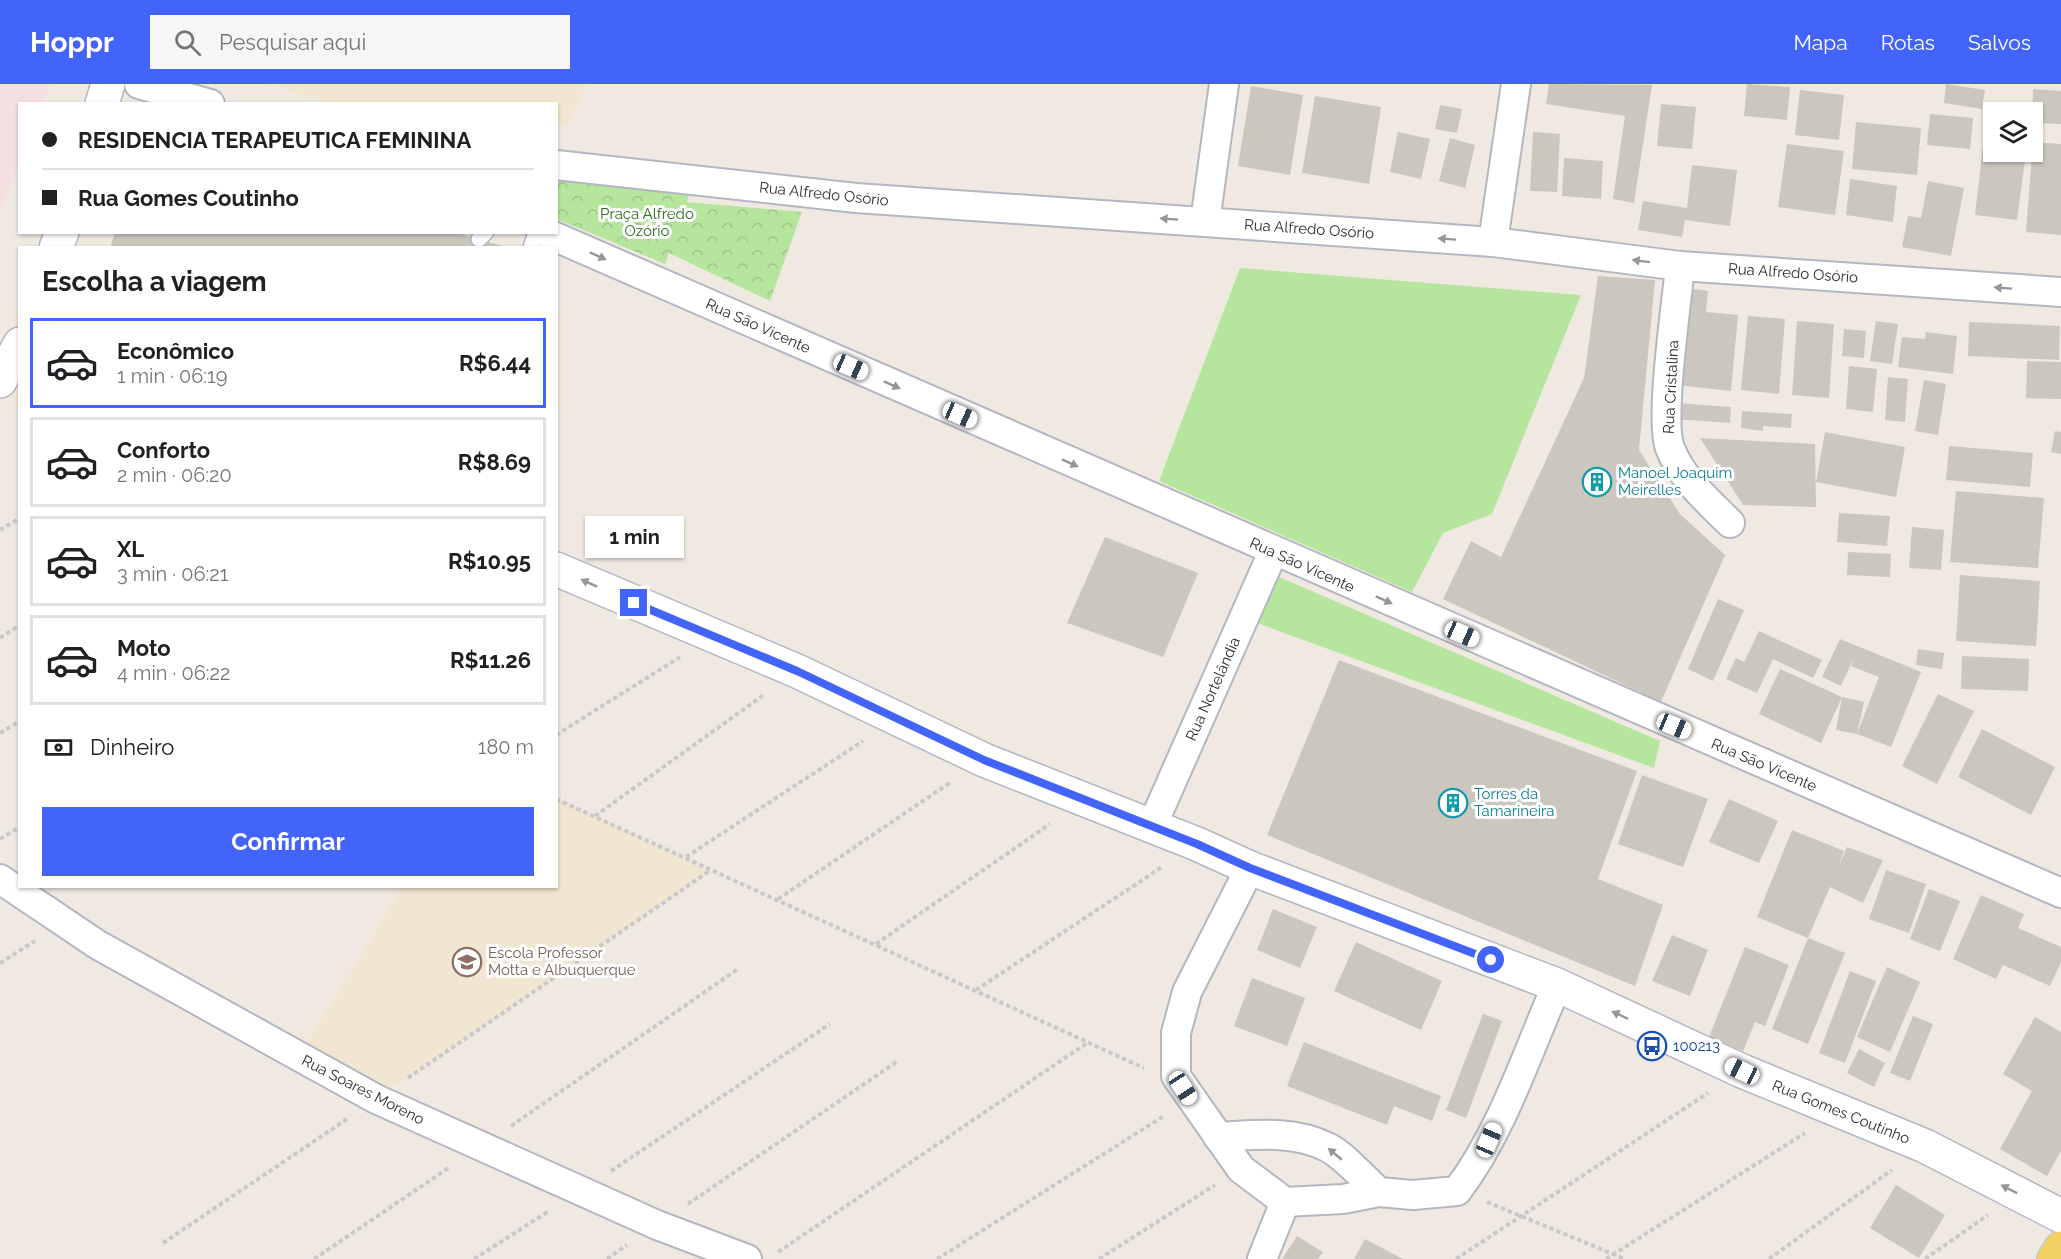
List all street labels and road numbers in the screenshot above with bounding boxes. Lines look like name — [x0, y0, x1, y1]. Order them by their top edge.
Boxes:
street label: Rua Alfredo Osório — [758, 178, 890, 210]
street label: Rua Alfredo Osório — [1243, 215, 1375, 243]
street label: Rua Alfredo Osório — [1727, 259, 1859, 287]
street label: Rua São Vicente — [703, 295, 813, 357]
street label: Rua Cristalina — [1660, 340, 1682, 434]
street label: Rua São Vicente — [1247, 534, 1357, 596]
street label: Rua Nortelândia — [1182, 634, 1244, 744]
street label: Rua São Vicente — [1709, 735, 1820, 795]
street label: Rua Soares Moreno — [299, 1051, 427, 1129]
street label: Rua Gomes Coutinho — [1770, 1076, 1912, 1148]

